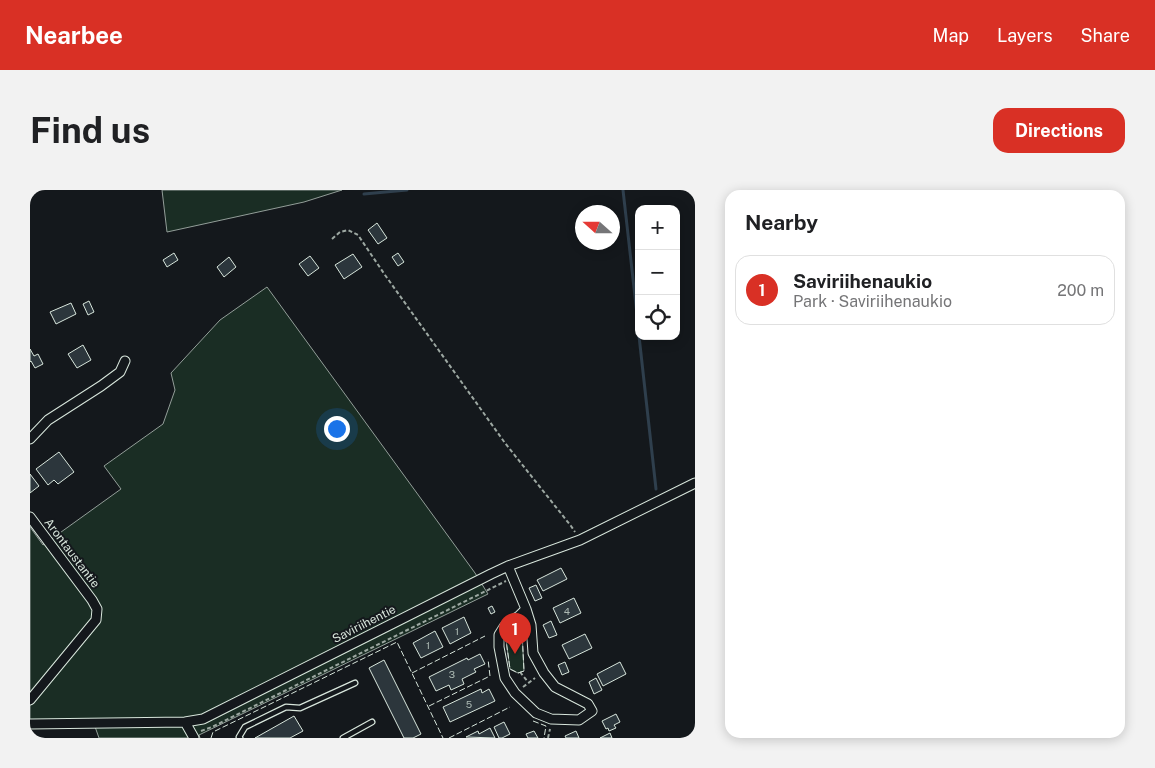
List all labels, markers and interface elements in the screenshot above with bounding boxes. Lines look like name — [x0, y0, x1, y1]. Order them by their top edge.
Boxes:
text: Nearbee — [25, 21, 123, 49]
text: Map — [933, 25, 969, 46]
text: Layers — [997, 25, 1053, 46]
text: Share — [1081, 25, 1130, 46]
button: Directions — [993, 108, 1125, 153]
text: Find us — [30, 110, 150, 151]
north arrow — [575, 205, 620, 250]
map controls — [635, 205, 680, 340]
button: + — [635, 205, 680, 250]
text: Nearby — [745, 210, 818, 235]
button: − — [635, 250, 680, 295]
text: Saviriihenaukio — [793, 270, 932, 292]
text: 1 — [759, 281, 765, 300]
text: 200 m — [1057, 281, 1104, 300]
text: Park · Saviriihenaukio — [793, 292, 952, 311]
button: locate — [635, 295, 680, 340]
your location — [324, 416, 350, 442]
street label: Arontaustantie — [41, 516, 103, 591]
street label: Saviriihentie — [330, 602, 398, 646]
house number: 4 — [564, 605, 570, 617]
pin: 1 — [499, 613, 531, 654]
house number: 1 — [455, 625, 459, 637]
house number: 1 — [426, 639, 430, 651]
house number: 3 — [449, 668, 455, 680]
house number: 5 — [466, 698, 472, 710]

